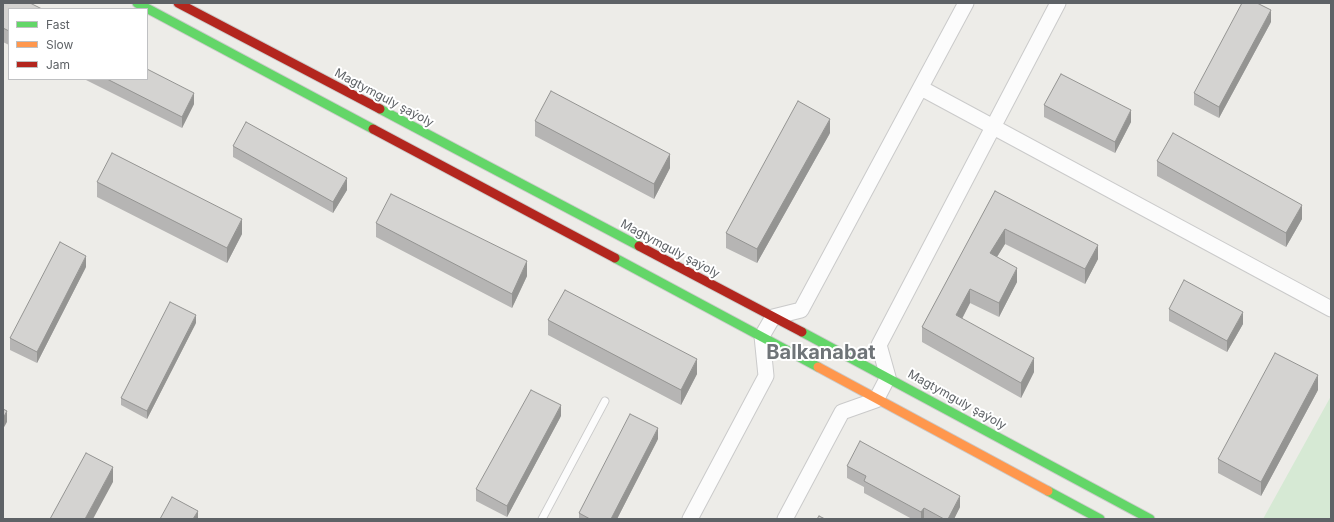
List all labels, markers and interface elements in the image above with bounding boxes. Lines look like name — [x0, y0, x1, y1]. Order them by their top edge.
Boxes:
legend — [8, 8, 148, 80]
text: Fast — [46, 17, 70, 32]
text: Slow — [46, 37, 73, 52]
text: Jam — [46, 57, 70, 72]
street label: Magtymguly şaýoly — [332, 66, 436, 130]
street label: Magtymguly şaýoly — [618, 217, 722, 281]
district label: Balkanabat — [766, 341, 876, 365]
street label: Magtymguly şaýoly — [905, 367, 1009, 433]

